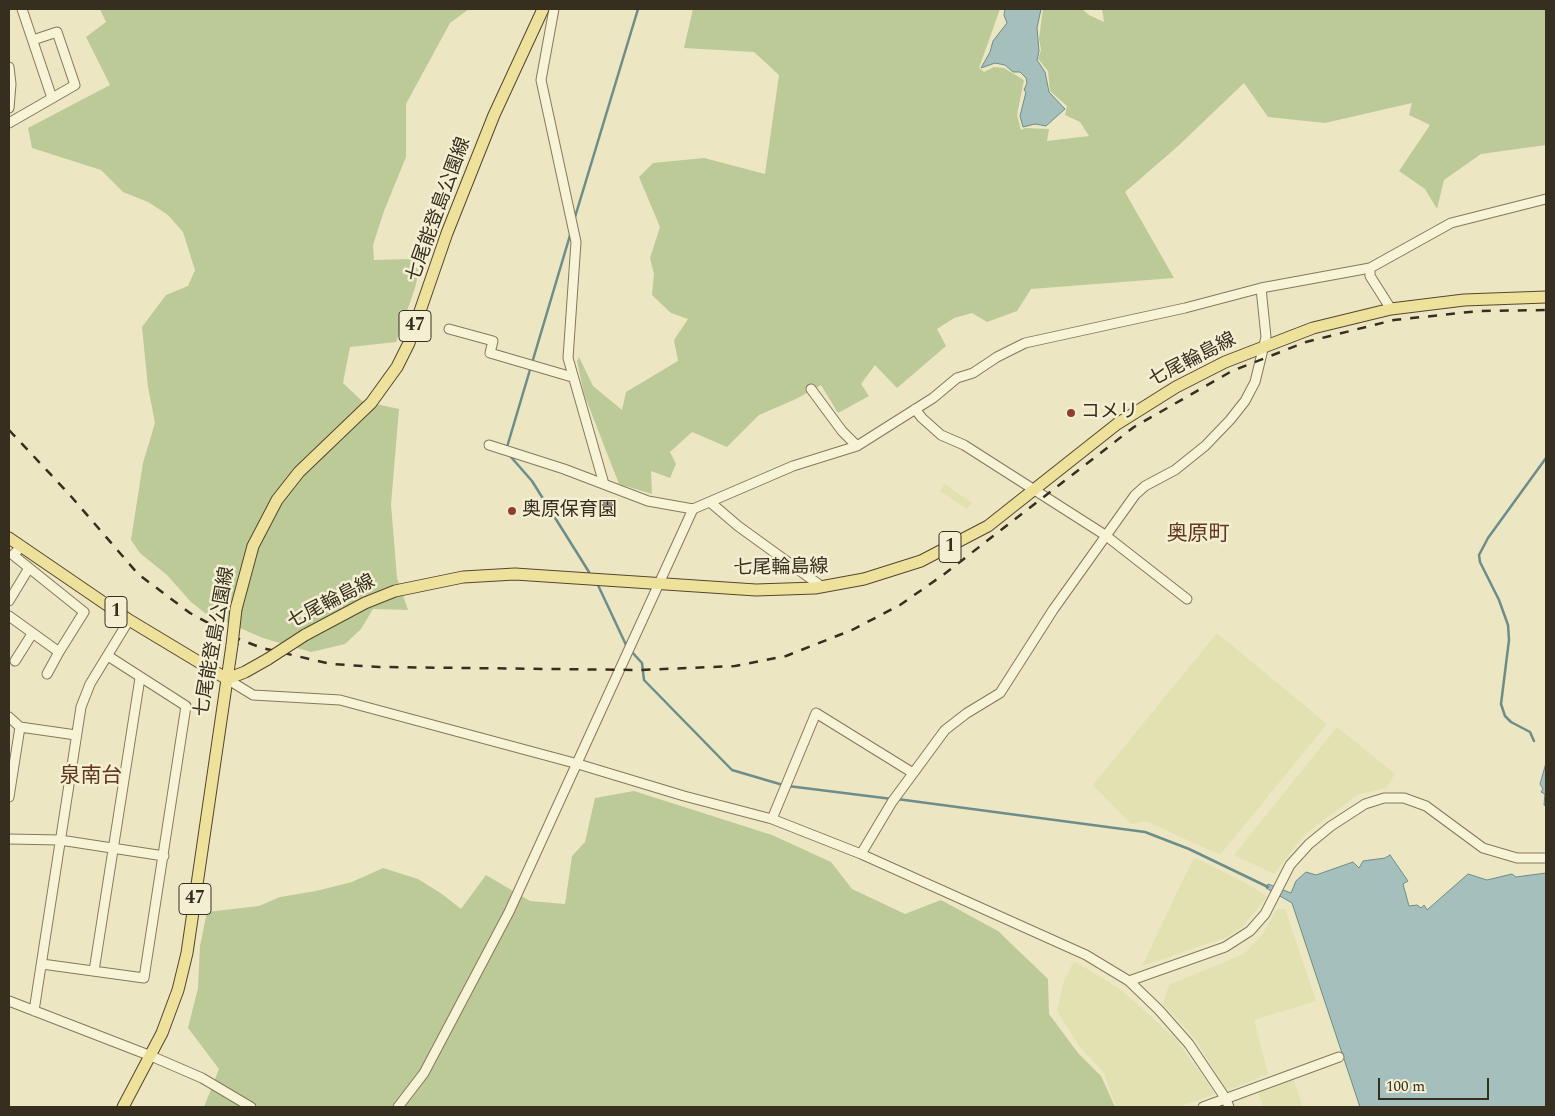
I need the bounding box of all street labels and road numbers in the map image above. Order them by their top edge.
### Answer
street label: 七尾能登島公園線 [403,135,477,285]
road number: 47 [399,310,431,342]
street label: 七尾輪島線 [1146,329,1240,393]
road number: 1 [939,532,961,562]
street label: 七尾輪島線 [733,557,829,581]
street label: 七尾能登島公園線 [192,565,240,719]
street label: 七尾輪島線 [285,571,379,635]
road number: 1 [105,596,127,628]
road number: 47 [179,884,211,914]

